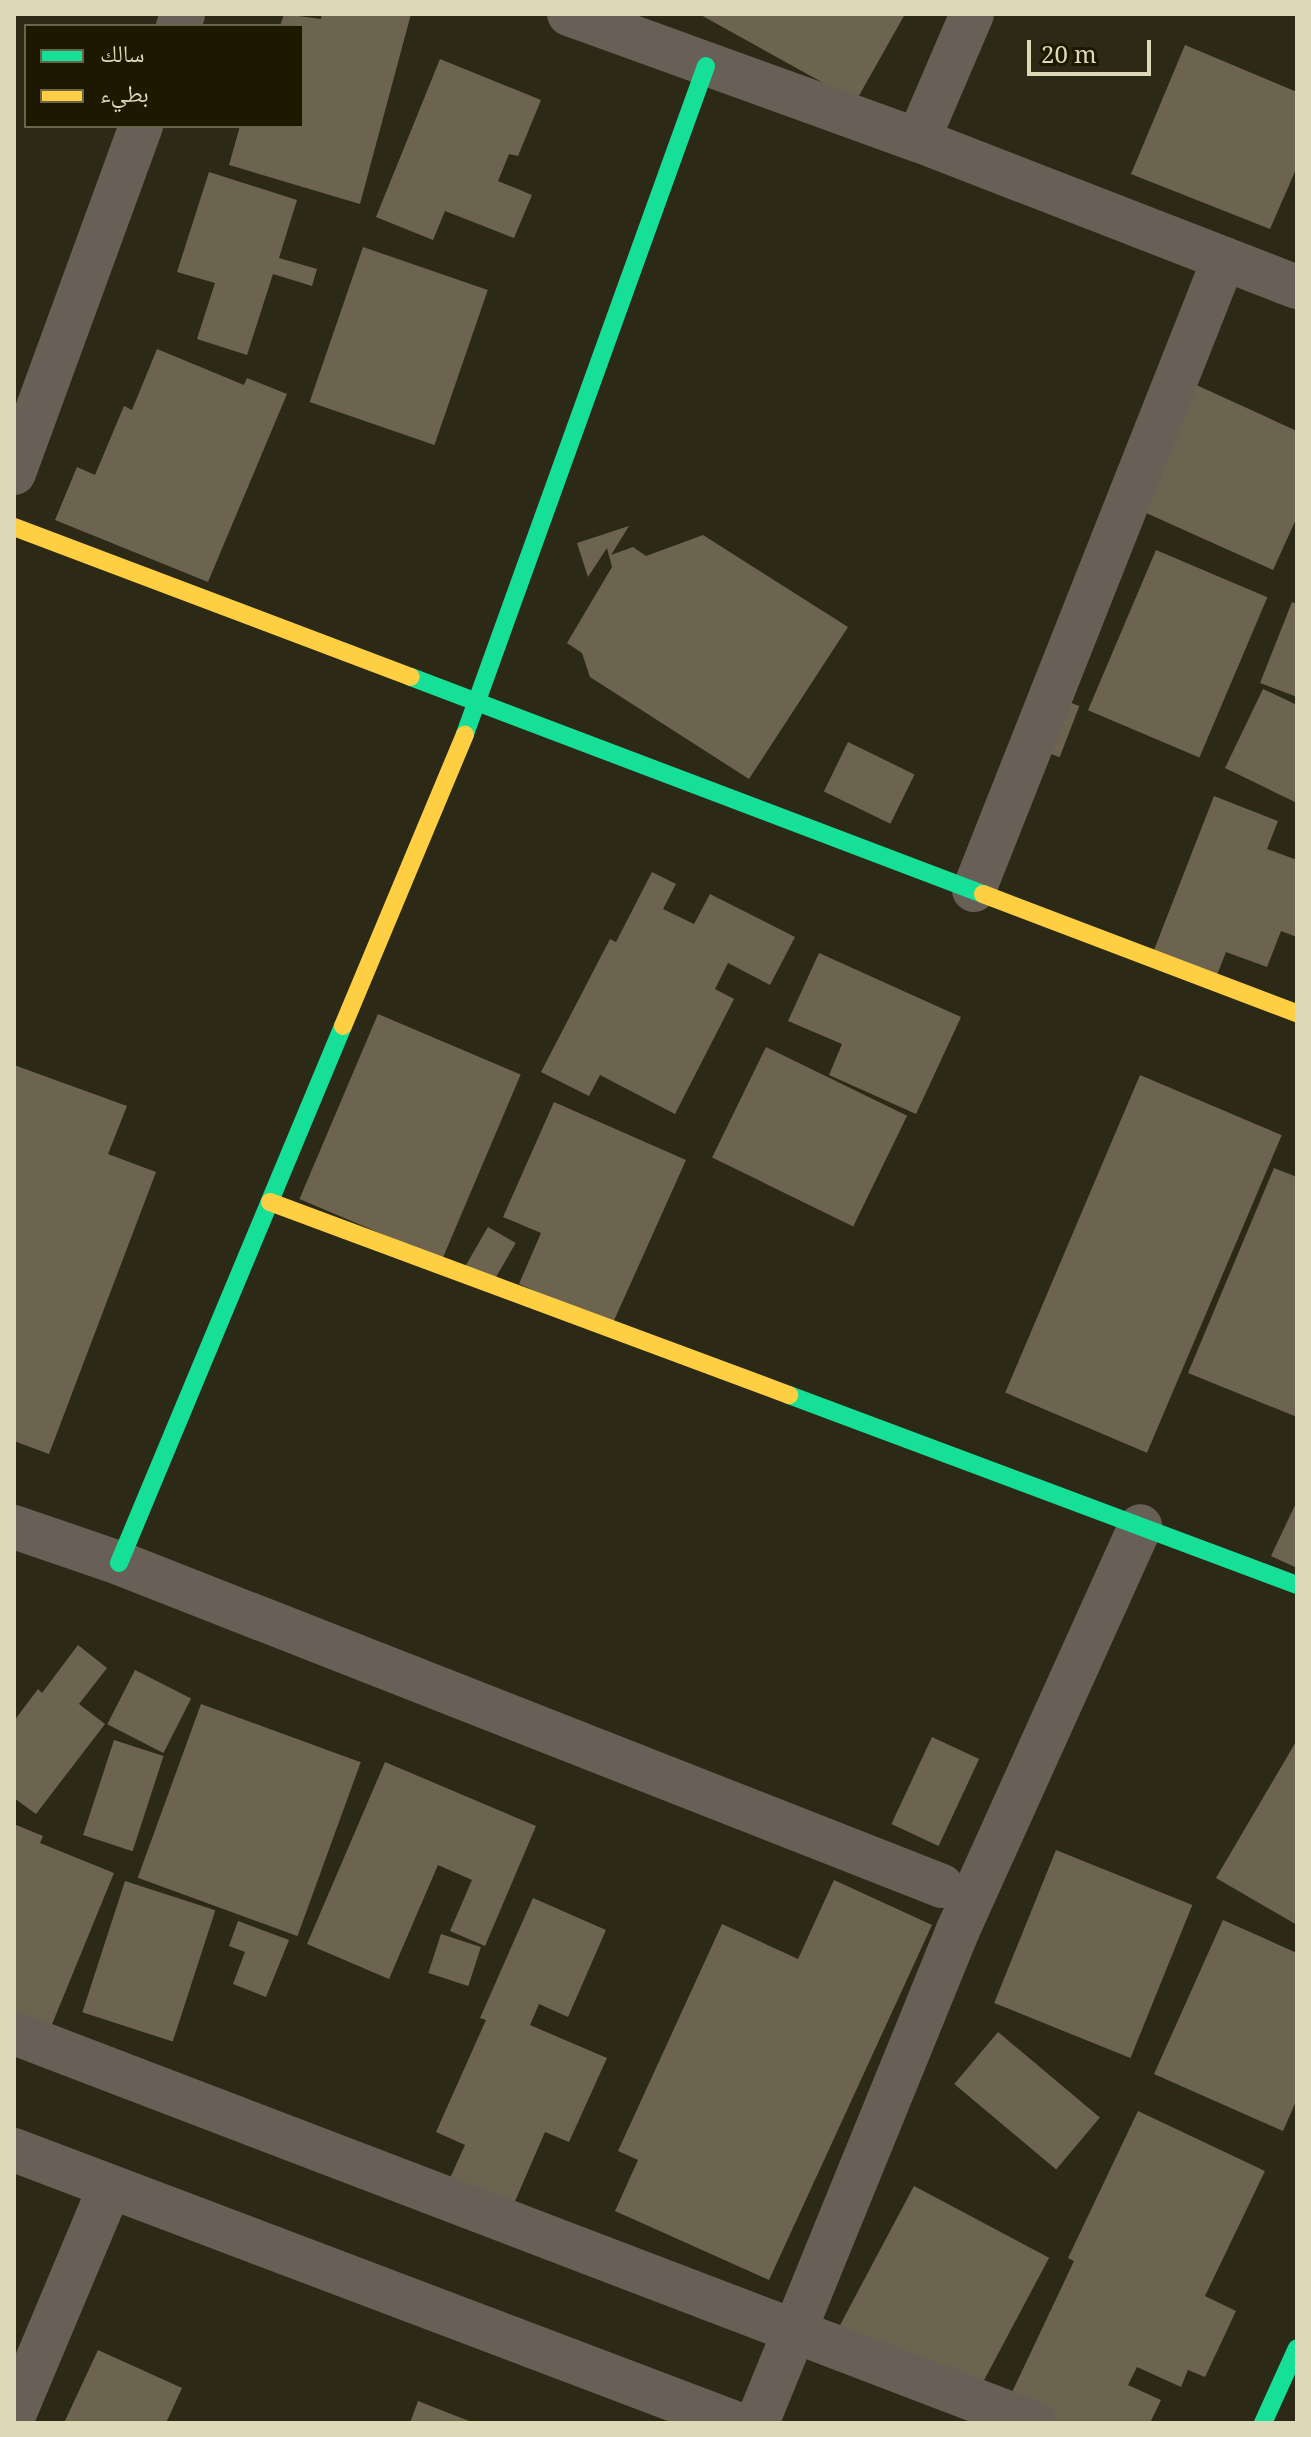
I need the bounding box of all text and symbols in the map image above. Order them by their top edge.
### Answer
legend [24,24,304,128]
scale bar [1031,24,1155,74]
text: سالك [100,36,145,69]
text: 20 m [1041,37,1097,70]
text: بطيء [100,76,149,109]

